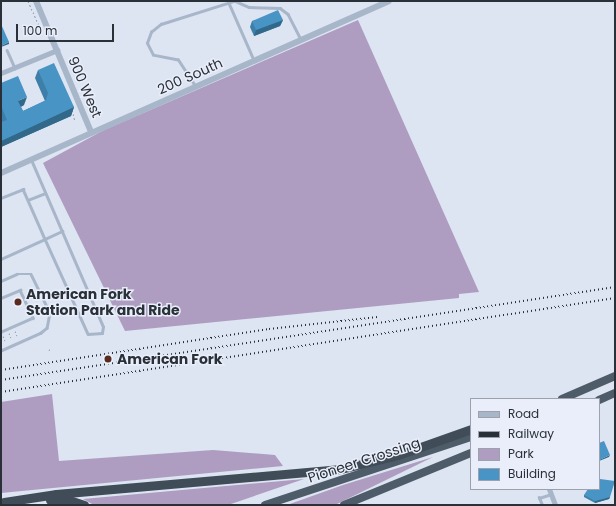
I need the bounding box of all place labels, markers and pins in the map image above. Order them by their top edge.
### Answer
place label: American Fork Station Park and Ride [26,286,180,318]
marker: American Fork Station Park and Ride [13,297,23,307]
place label: American Fork [117,351,222,367]
marker: American Fork [102,353,114,365]

